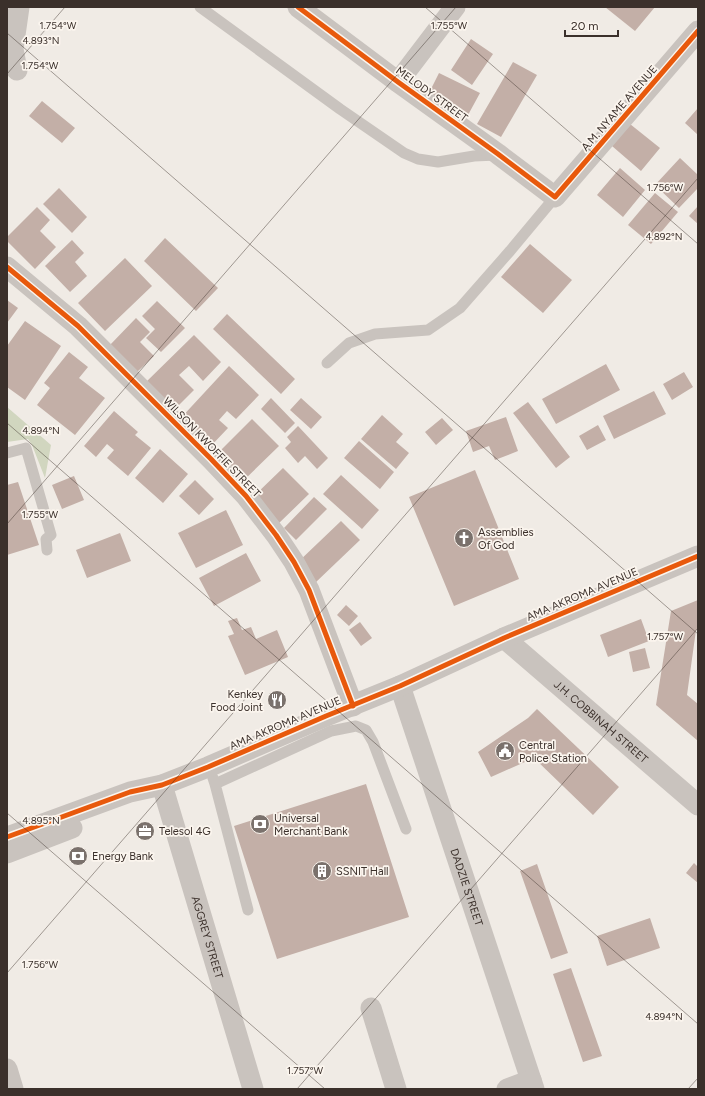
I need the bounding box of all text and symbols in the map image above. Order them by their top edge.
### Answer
scale bar [565,12,618,38]
text: 1.754°W [40,19,77,32]
text: 1.755°W [431,19,468,32]
text: 20 m [571,19,599,33]
text: 4.893°N [23,34,59,47]
text: 1.754°W [22,59,59,72]
street label: A.M. NYAME AVENUE [579,63,660,154]
street label: MELODY STREET [393,64,470,125]
text: 1.756°W [647,181,684,194]
text: 4.892°N [645,230,683,243]
street label: WILSON KWOFFIE STREET [160,394,263,500]
text: 4.894°N [22,424,60,437]
text: 1.755°W [22,508,59,521]
place label: Assemblies Of God [478,526,534,552]
church icon: Assemblies Of God [453,527,475,549]
street label: AMA AKROMA AVENUE [524,565,640,624]
text: 1.757°W [647,630,683,643]
street label: J.H. COBBINAH STREET [551,678,650,766]
place label: Kenkey Food Joint [210,688,263,714]
restaurant icon: Kenkey Food Joint [266,689,288,711]
street label: AMA AKROMA AVENUE [227,694,343,753]
place label: Central Police Station [519,739,587,765]
public building icon: Central Police Station [494,740,516,762]
place label: Universal Merchant Bank [274,812,348,838]
bank icon: Universal Merchant Bank [249,813,271,835]
text: 4.895°N [22,814,60,827]
office icon: Telesol 4G [134,820,156,842]
place label: Telesol 4G [159,825,211,838]
bank icon: Energy Bank [67,845,89,867]
street label: DADZIE STREET [448,847,485,928]
place label: Energy Bank [92,850,154,863]
building icon: SSNIT Hall [311,860,333,882]
place label: SSNIT Hall [336,865,389,878]
street label: AGGREY STREET [189,895,226,980]
text: 1.756°W [22,958,59,971]
text: 4.894°N [645,1010,683,1023]
text: 1.757°W [287,1064,323,1077]

